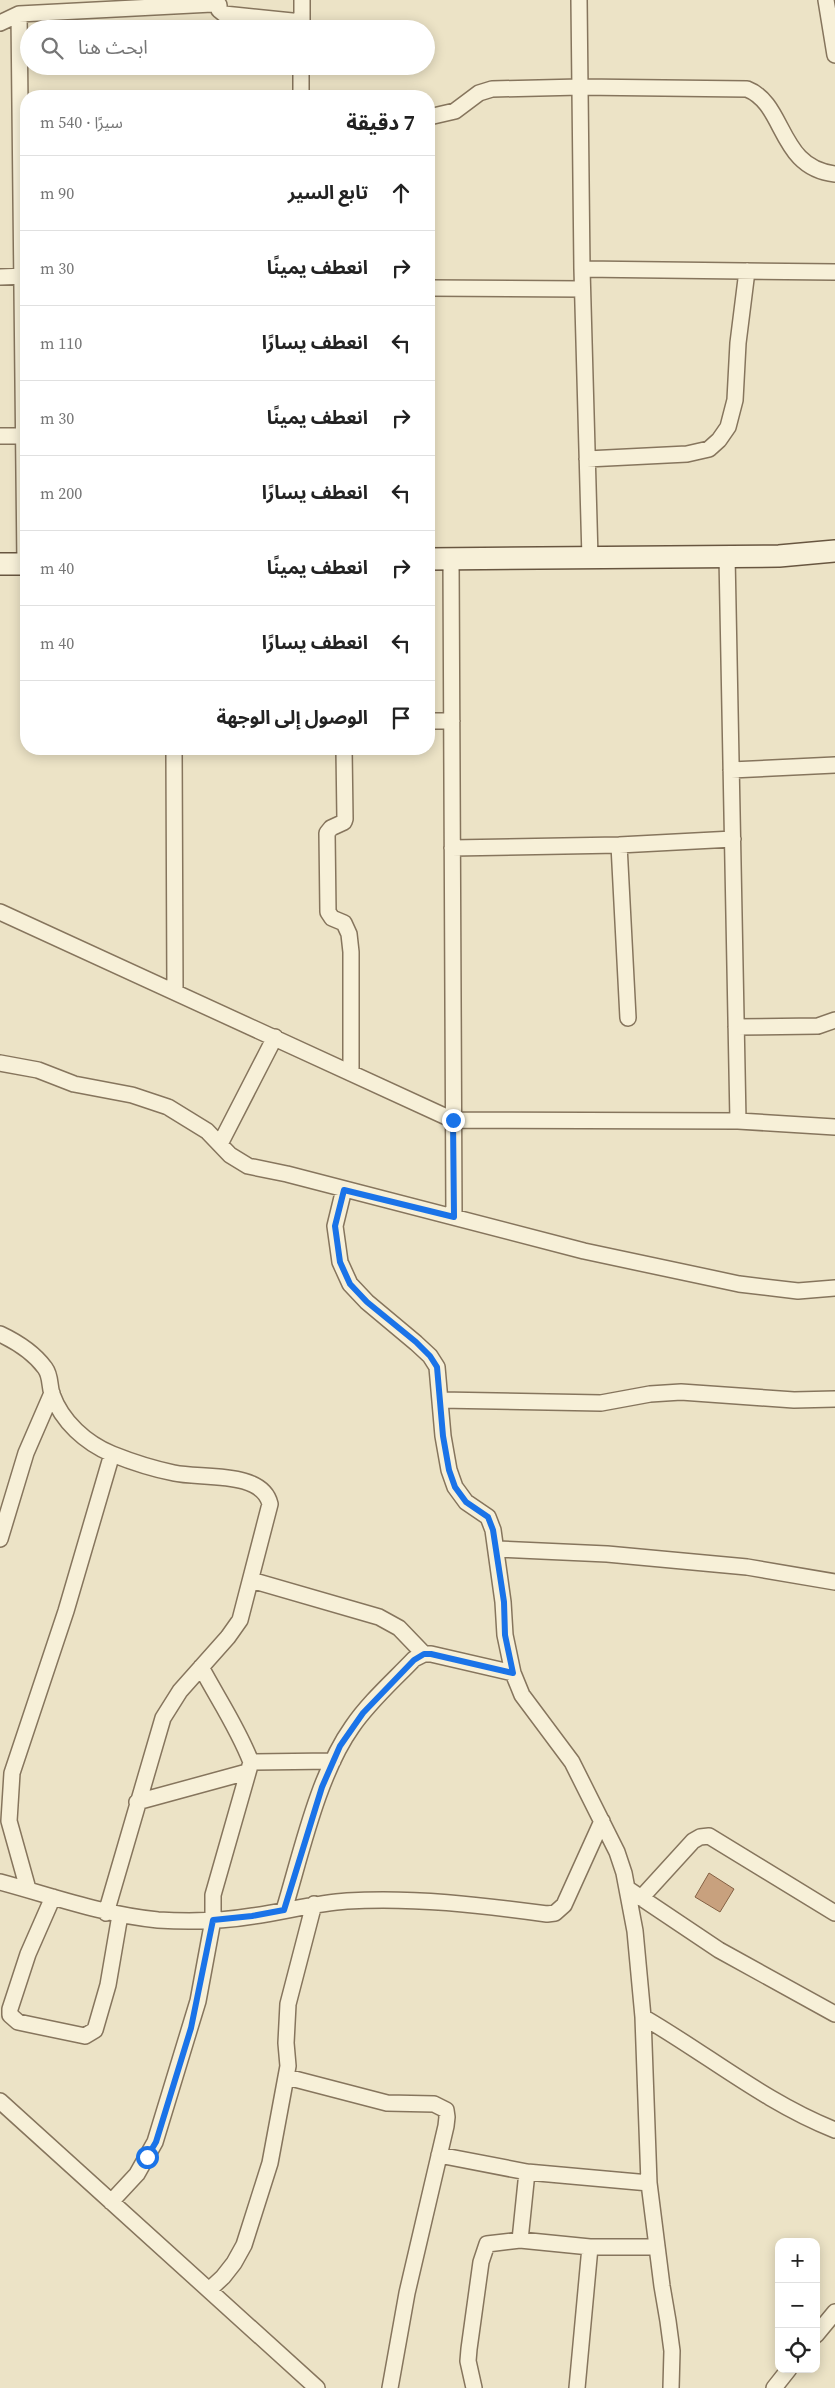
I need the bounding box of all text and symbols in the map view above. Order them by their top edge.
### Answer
search box [20,20,435,75]
icon: search [38,34,66,62]
text: ابحث هنا [78,34,148,60]
text: 7 دقيقة [346,108,415,137]
text: سيرًا · 540 m [40,111,123,133]
text: تابع السير [288,179,368,205]
icon: ahead [387,179,415,207]
text: 90 m [40,182,74,204]
text: انعطف يمينًا [267,254,368,280]
icon: right [387,254,415,282]
text: 30 m [40,257,74,279]
text: انعطف يسارًا [262,329,368,355]
icon: left [387,329,415,357]
text: 110 m [40,332,82,354]
text: انعطف يمينًا [267,404,368,430]
icon: right [387,404,415,432]
text: 30 m [40,407,74,429]
text: انعطف يسارًا [262,479,368,505]
icon: left [387,479,415,507]
text: 200 m [40,482,82,504]
text: انعطف يمينًا [267,554,368,580]
icon: right [387,554,415,582]
text: 40 m [40,557,74,579]
text: انعطف يسارًا [262,629,368,655]
icon: left [387,629,415,657]
text: 40 m [40,632,74,654]
text: الوصول إلى الوجهة [216,704,368,730]
icon: arrive [387,704,415,732]
route end [442,1109,465,1132]
route start [136,2146,159,2169]
map controls [775,2238,820,2373]
button: + [775,2238,820,2283]
button: − [775,2283,820,2328]
button: locate [775,2328,820,2373]

